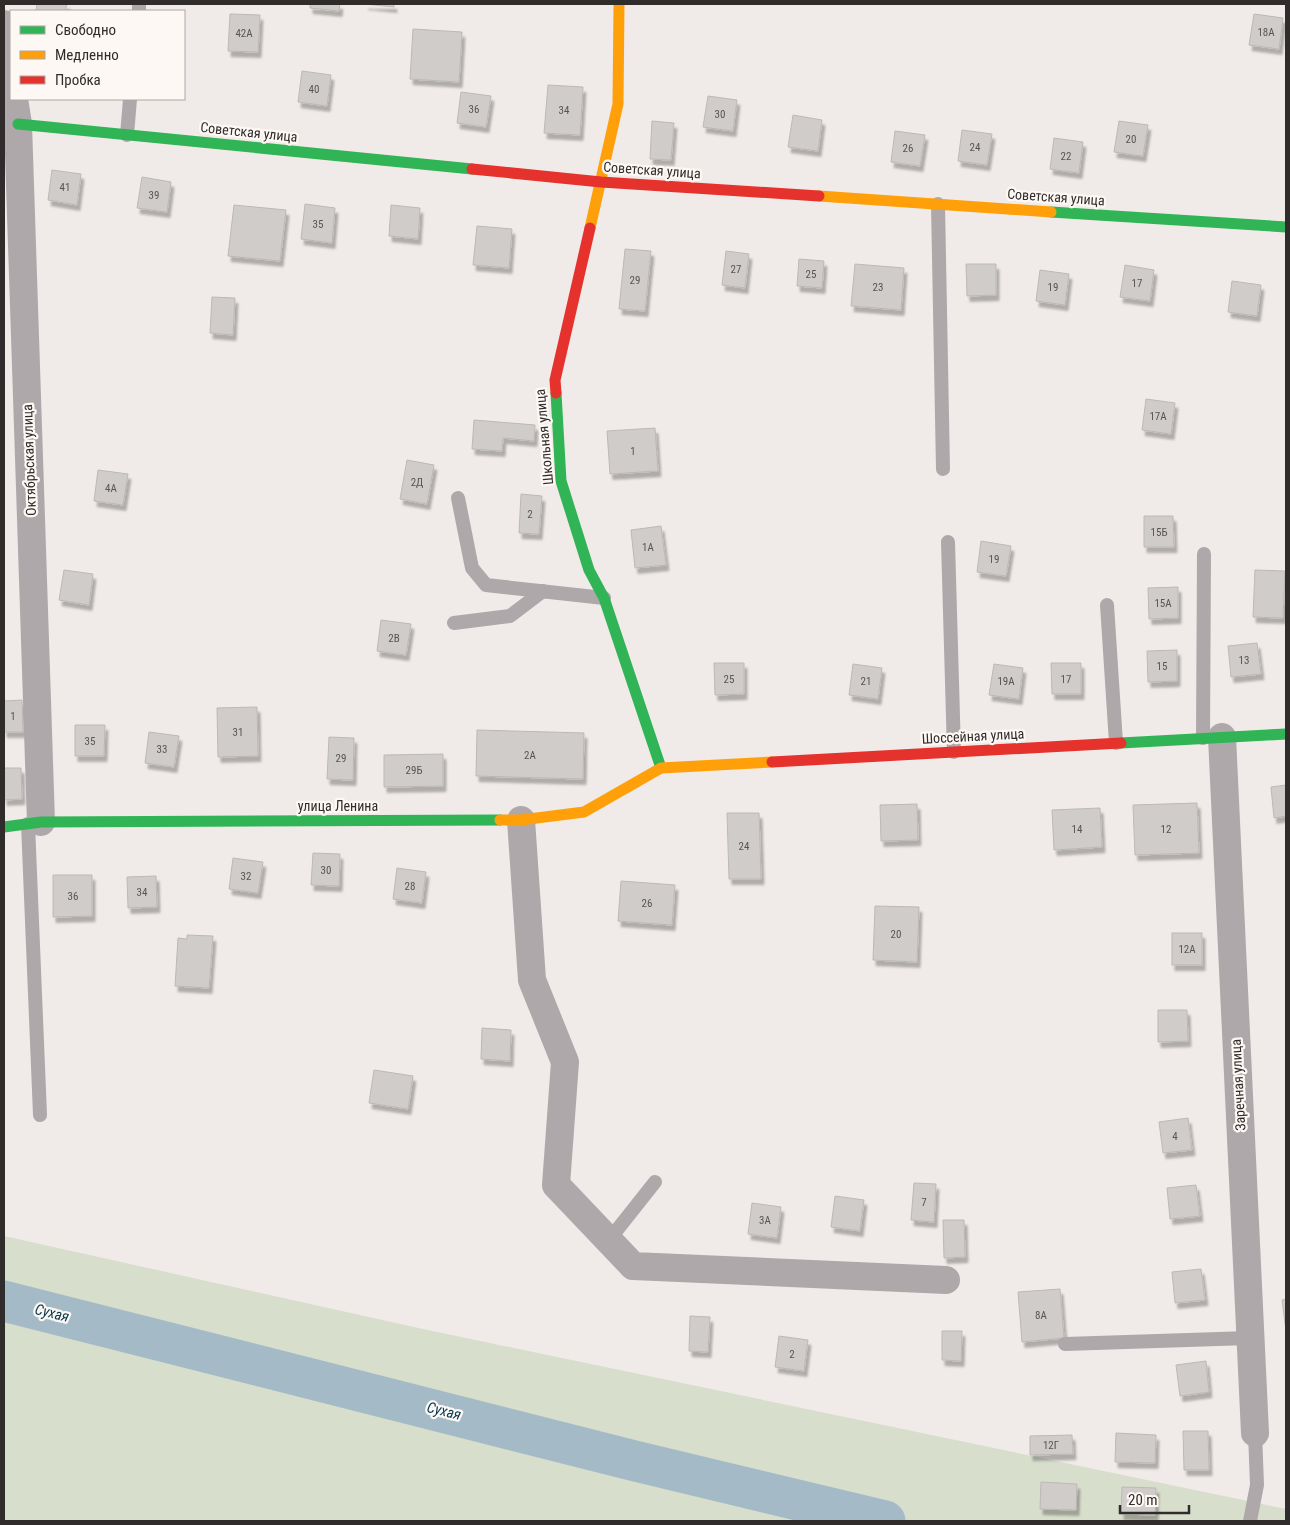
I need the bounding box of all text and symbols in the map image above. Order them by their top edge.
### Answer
legend [10,10,185,100]
text: Свободно [55,21,116,39]
house number: 18А [1257,26,1275,39]
house number: 42А [235,27,253,40]
text: Медленно [55,46,119,64]
text: Пробка [55,71,101,89]
house number: 40 [309,83,319,96]
house number: 36 [469,103,479,116]
house number: 34 [559,104,570,117]
house number: 30 [715,108,725,121]
street label: Советская улица [200,119,298,145]
house number: 20 [1126,133,1136,146]
house number: 24 [970,141,981,154]
house number: 26 [903,142,913,155]
house number: 22 [1061,150,1071,163]
street label: Советская улица [603,159,701,181]
house number: 41 [60,181,70,194]
street label: Советская улица [1007,186,1105,208]
house number: 39 [149,189,159,202]
house number: 35 [313,218,323,231]
house number: 27 [731,263,741,276]
house number: 25 [806,268,816,281]
house number: 29 [630,274,640,287]
house number: 17 [1132,277,1142,290]
house number: 23 [873,281,883,294]
house number: 19 [1048,281,1058,294]
street label: Школьная улица [532,388,556,486]
street label: Октябрьская улица [19,404,39,516]
house number: 17А [1149,410,1167,423]
house number: 1 [630,445,636,458]
house number: 2Д [411,476,423,489]
house number: 4А [105,482,118,495]
house number: 2 [527,508,533,521]
house number: 15Б [1151,526,1167,539]
house number: 1А [642,541,655,554]
house number: 19 [989,553,999,566]
house number: 15А [1154,597,1172,610]
house number: 2В [388,632,400,645]
house number: 13 [1239,654,1249,667]
house number: 15 [1157,660,1167,673]
house number: 25 [724,673,734,686]
house number: 17 [1061,673,1071,686]
house number: 21 [861,675,871,688]
house number: 19А [997,675,1015,688]
house number: 1 [10,710,16,723]
street label: Шоссейная улица [921,725,1025,747]
house number: 31 [233,726,243,739]
house number: 35 [85,735,95,748]
house number: 33 [157,743,167,756]
house number: 2А [524,749,537,762]
house number: 29 [336,752,346,765]
house number: 29Б [406,764,422,777]
street label: улица Ленина [298,798,378,814]
house number: 14 [1072,823,1083,836]
house number: 12 [1161,823,1171,836]
house number: 24 [739,840,750,853]
house number: 30 [321,864,331,877]
house number: 32 [241,870,251,883]
house number: 28 [405,880,415,893]
house number: 34 [137,886,148,899]
house number: 36 [68,890,78,903]
house number: 26 [642,897,652,910]
house number: 20 [891,928,901,941]
house number: 12А [1178,943,1196,956]
street label: Заречная улица [1228,1039,1248,1131]
house number: 4 [1172,1130,1178,1143]
house number: 7 [921,1196,927,1209]
house number: 3А [759,1214,772,1227]
water label: Сухая [33,1300,71,1326]
house number: 8А [1035,1309,1048,1322]
house number: 2 [789,1348,795,1361]
water label: Сухая [425,1398,463,1424]
house number: 12Г [1043,1439,1059,1452]
scale bar [1120,1482,1189,1514]
text: 20 m [1128,1491,1158,1509]

